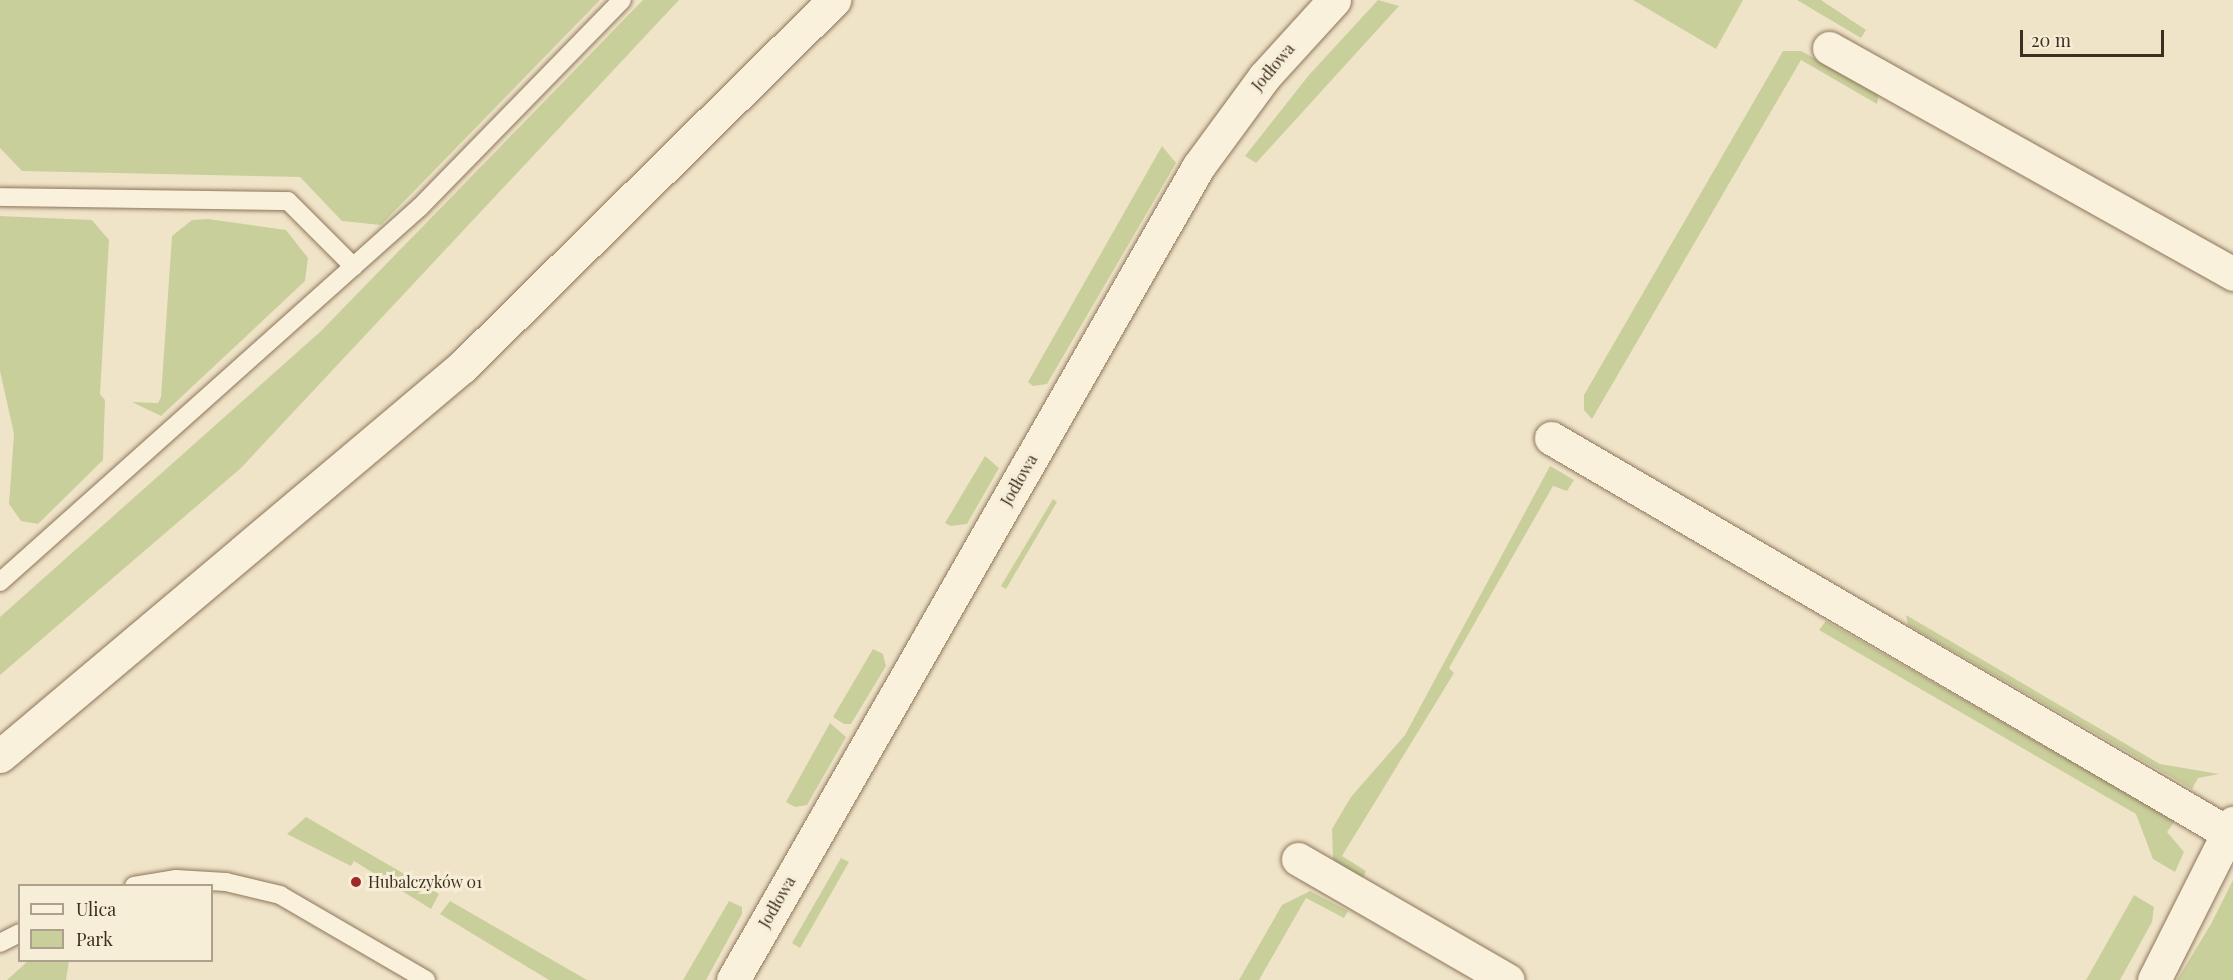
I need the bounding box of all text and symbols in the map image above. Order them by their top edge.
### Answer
scale bar [2023,18,2167,56]
text: 20 m [2031,28,2071,52]
street label: Jodłowa [1248,39,1298,95]
street label: Jodłowa [997,451,1041,509]
place label: Hubalczyków 01 [368,872,483,892]
street label: Jodłowa [755,873,799,931]
marker: Hubalczyków 01 [349,875,363,889]
legend [18,884,213,962]
text: Ulica [76,897,116,921]
text: Park [76,927,113,951]

